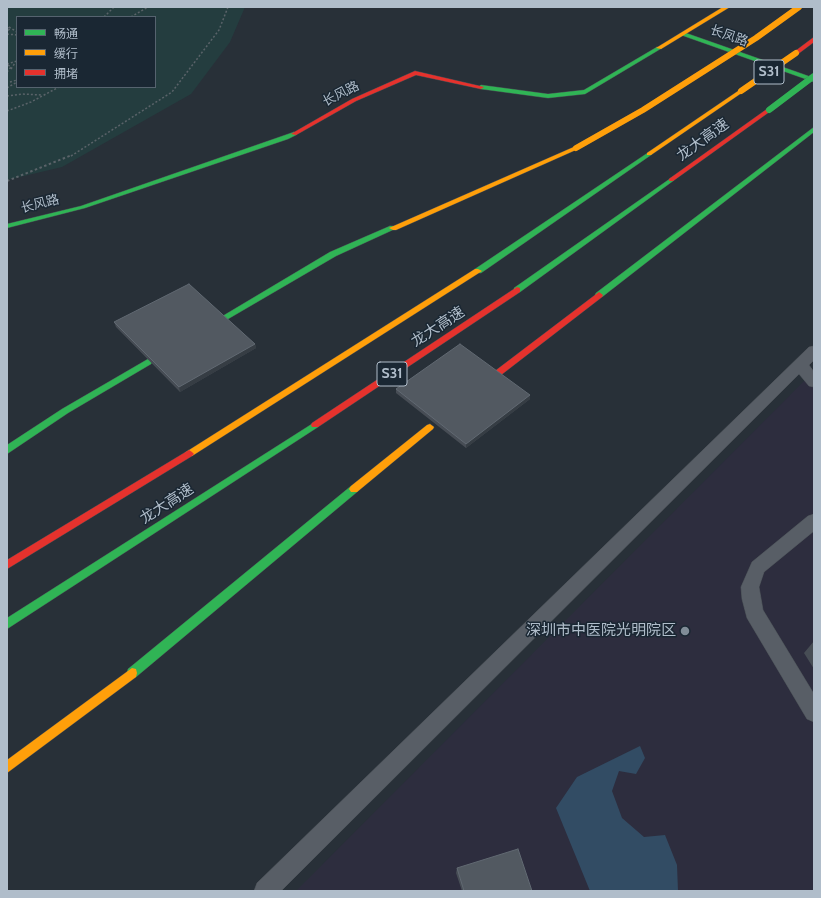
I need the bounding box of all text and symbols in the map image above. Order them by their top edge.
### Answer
legend [16,16,156,88]
street label: 长凤路 [708,22,750,50]
text: 畅通 [54,26,78,41]
text: 缓行 [54,46,78,61]
road number: S31 [754,60,784,84]
text: 拥堵 [54,66,78,81]
street label: 长风路 [320,78,362,110]
street label: 龙大高速 [673,115,733,165]
street label: 长风路 [19,192,61,216]
street label: 龙大高速 [408,303,468,351]
road number: S31 [377,362,407,386]
street label: 龙大高速 [137,480,197,528]
place label: 深圳市中医院光明院区 [526,622,676,640]
marker: 深圳市中医院光明院区 [679,625,691,637]

